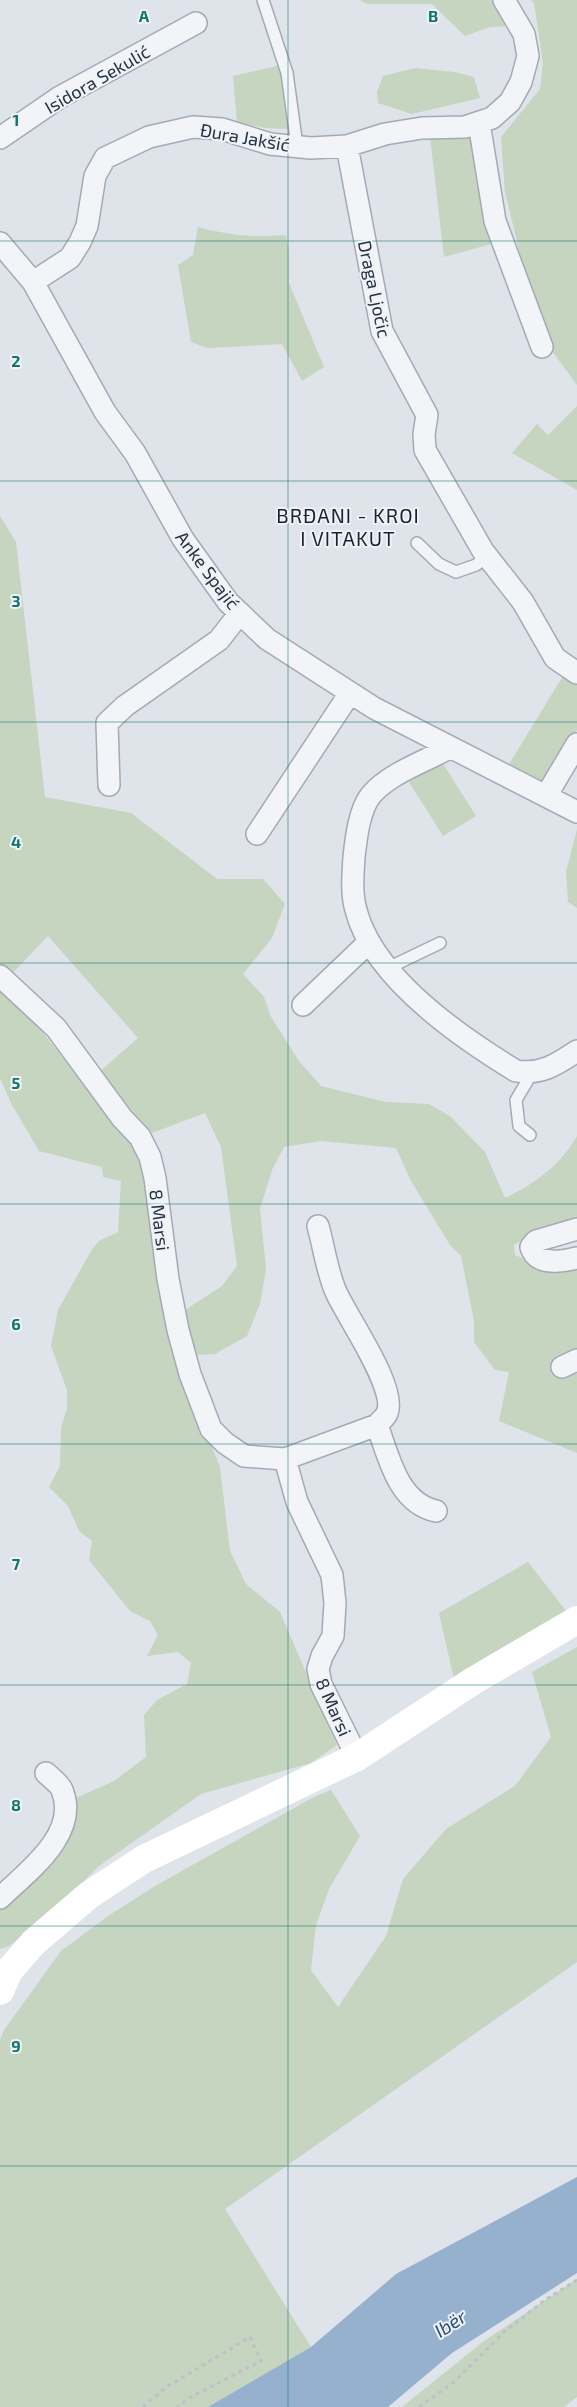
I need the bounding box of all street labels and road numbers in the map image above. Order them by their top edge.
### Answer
street label: Isidora Sekulić [40,40,154,118]
street label: Ðura Jakšić [198,118,292,156]
street label: Draga Ljočic [354,238,396,340]
street label: Anke Spajić [171,526,245,614]
street label: 8 Marsi [145,1188,175,1252]
street label: 8 Marsi [311,1674,357,1740]

